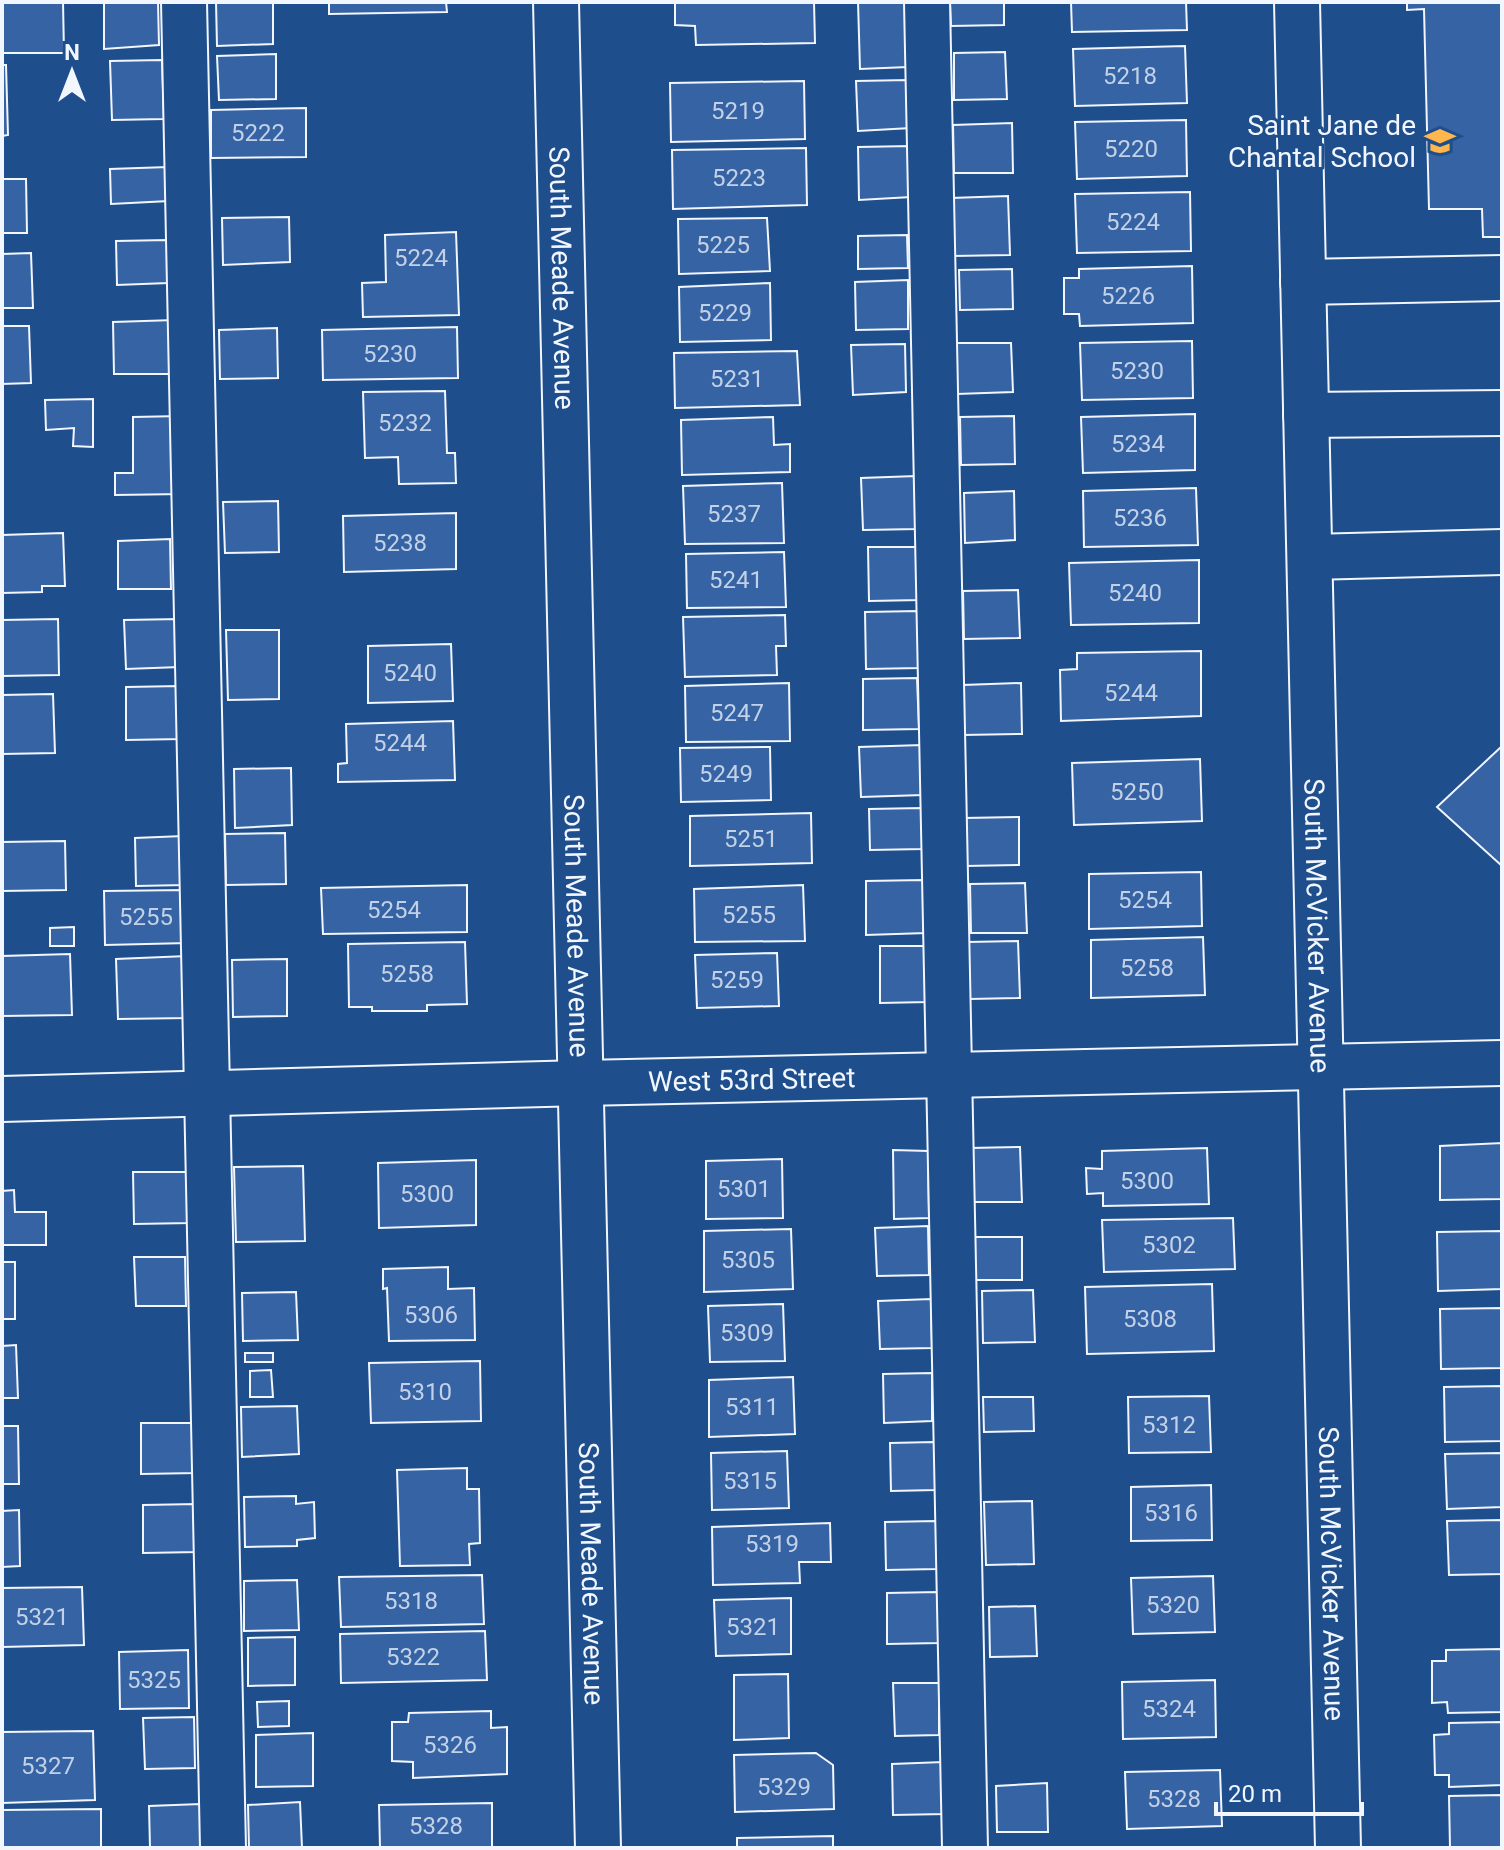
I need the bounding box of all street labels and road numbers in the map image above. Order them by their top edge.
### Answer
street label: South Meade Avenue [543,146,582,410]
street label: South McVicker Avenue [1298,778,1337,1074]
street label: South Meade Avenue [558,794,597,1058]
street label: West 53rd Street [648,1061,856,1098]
street label: South McVicker Avenue [1312,1426,1352,1721]
street label: South Meade Avenue [572,1442,611,1706]

